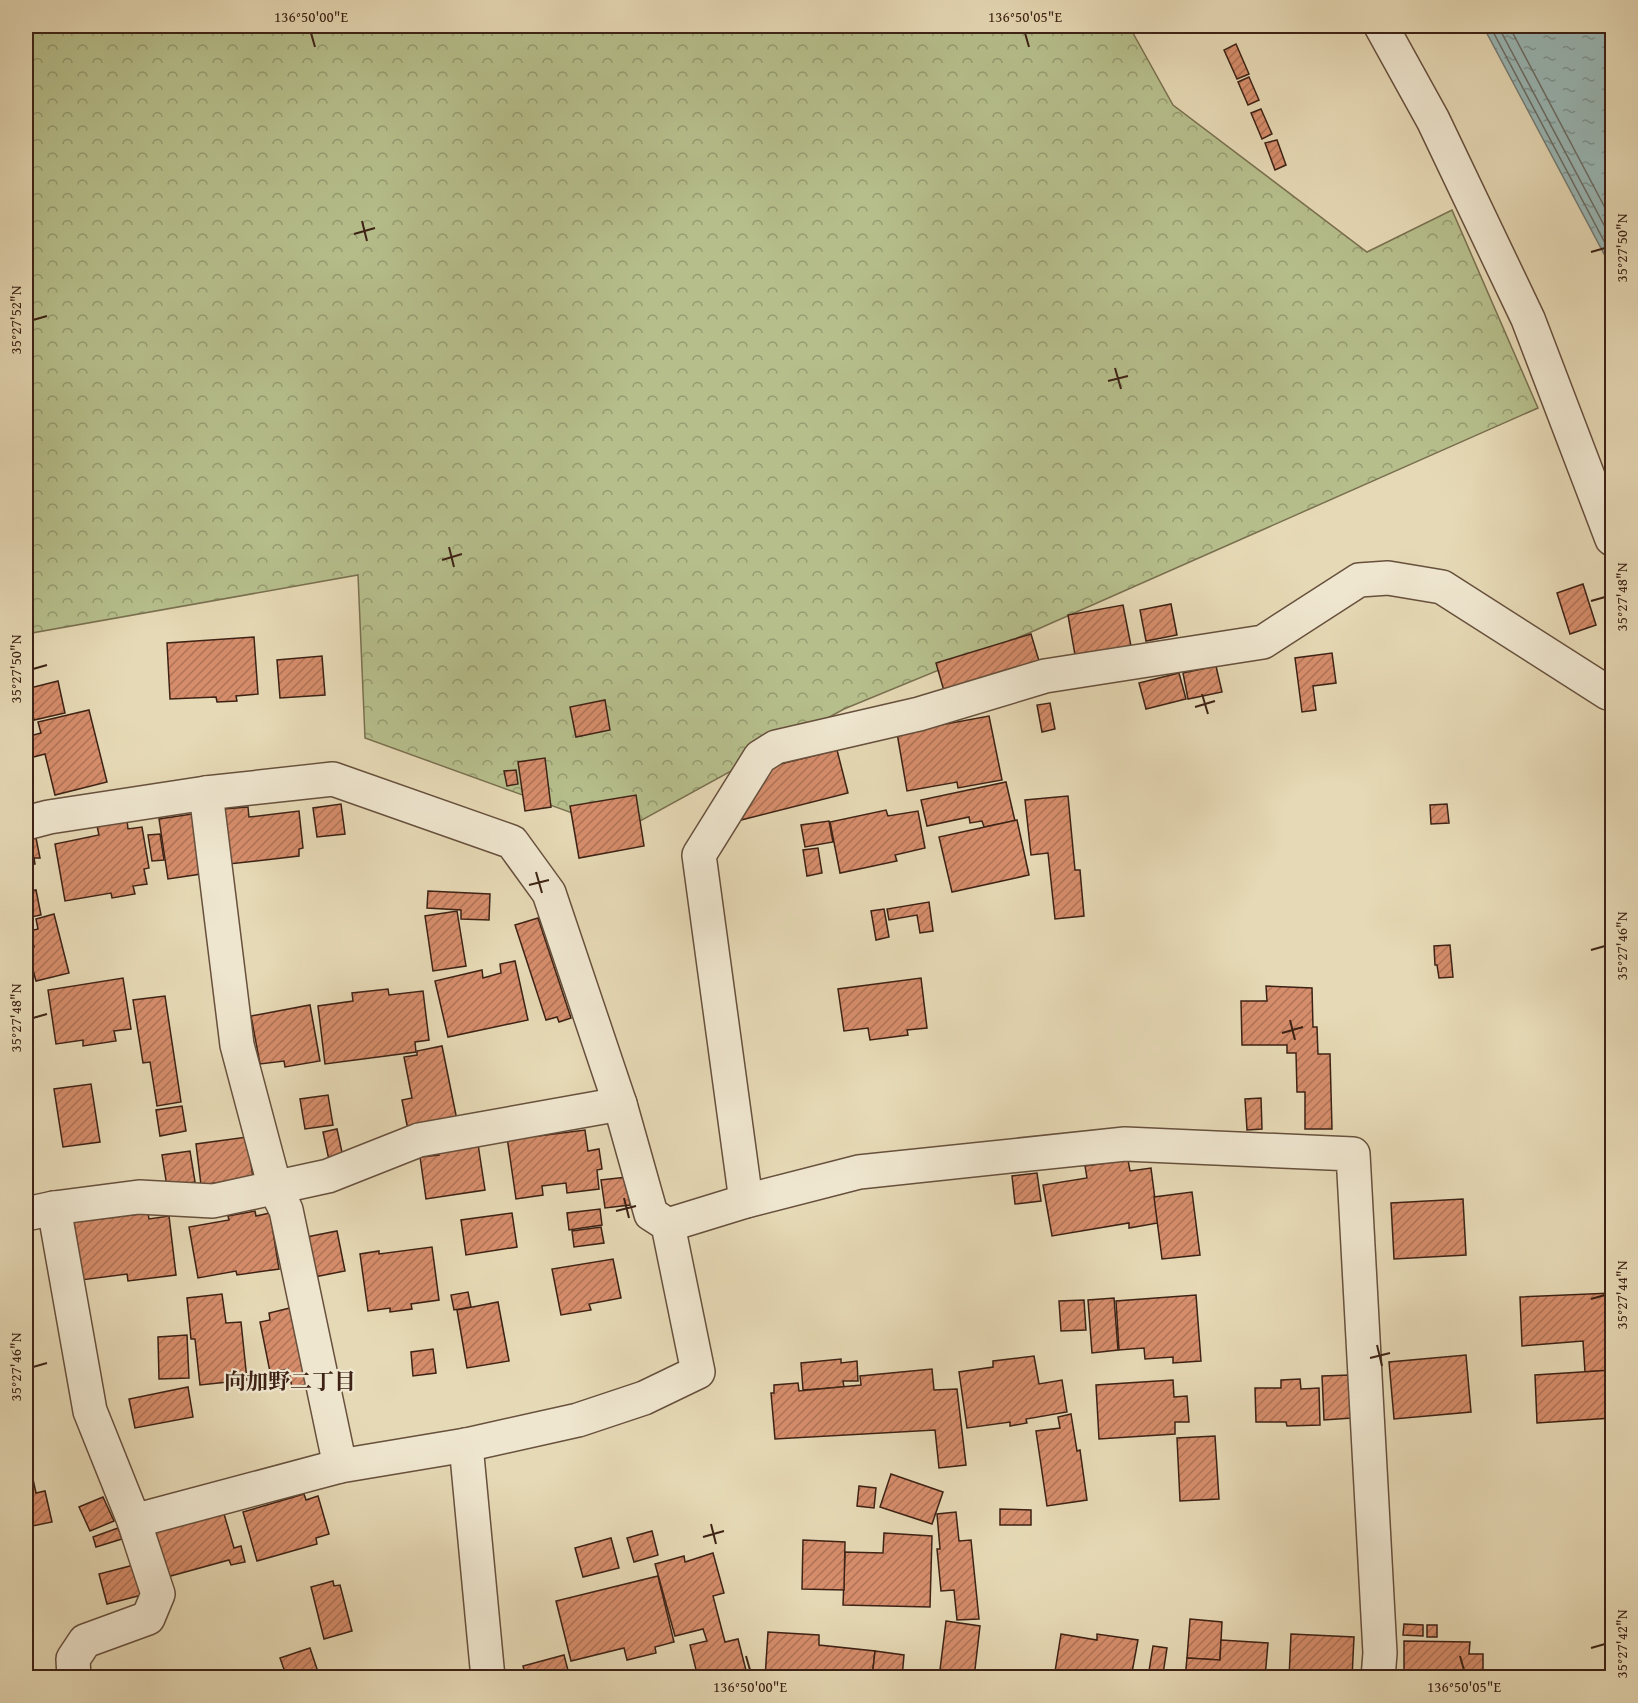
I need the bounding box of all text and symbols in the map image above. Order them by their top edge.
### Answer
text: 136°50'00"E [274,6,348,27]
text: 136°50'05"E [988,6,1062,27]
text: 35°27'50"N [1611,213,1632,282]
text: 35°27'52"N [5,285,26,354]
text: 35°27'48"N [1611,562,1632,631]
text: 35°27'50"N [5,634,26,703]
text: 35°27'46"N [1611,911,1632,980]
text: 35°27'48"N [5,983,26,1052]
text: 35°27'44"N [1611,1260,1632,1329]
text: 35°27'46"N [5,1332,26,1401]
district label: 向加野二丁目 [224,1365,356,1397]
text: 35°27'42"N [1611,1609,1632,1678]
text: 136°50'00"E [713,1676,787,1697]
text: 136°50'05"E [1427,1676,1501,1697]

